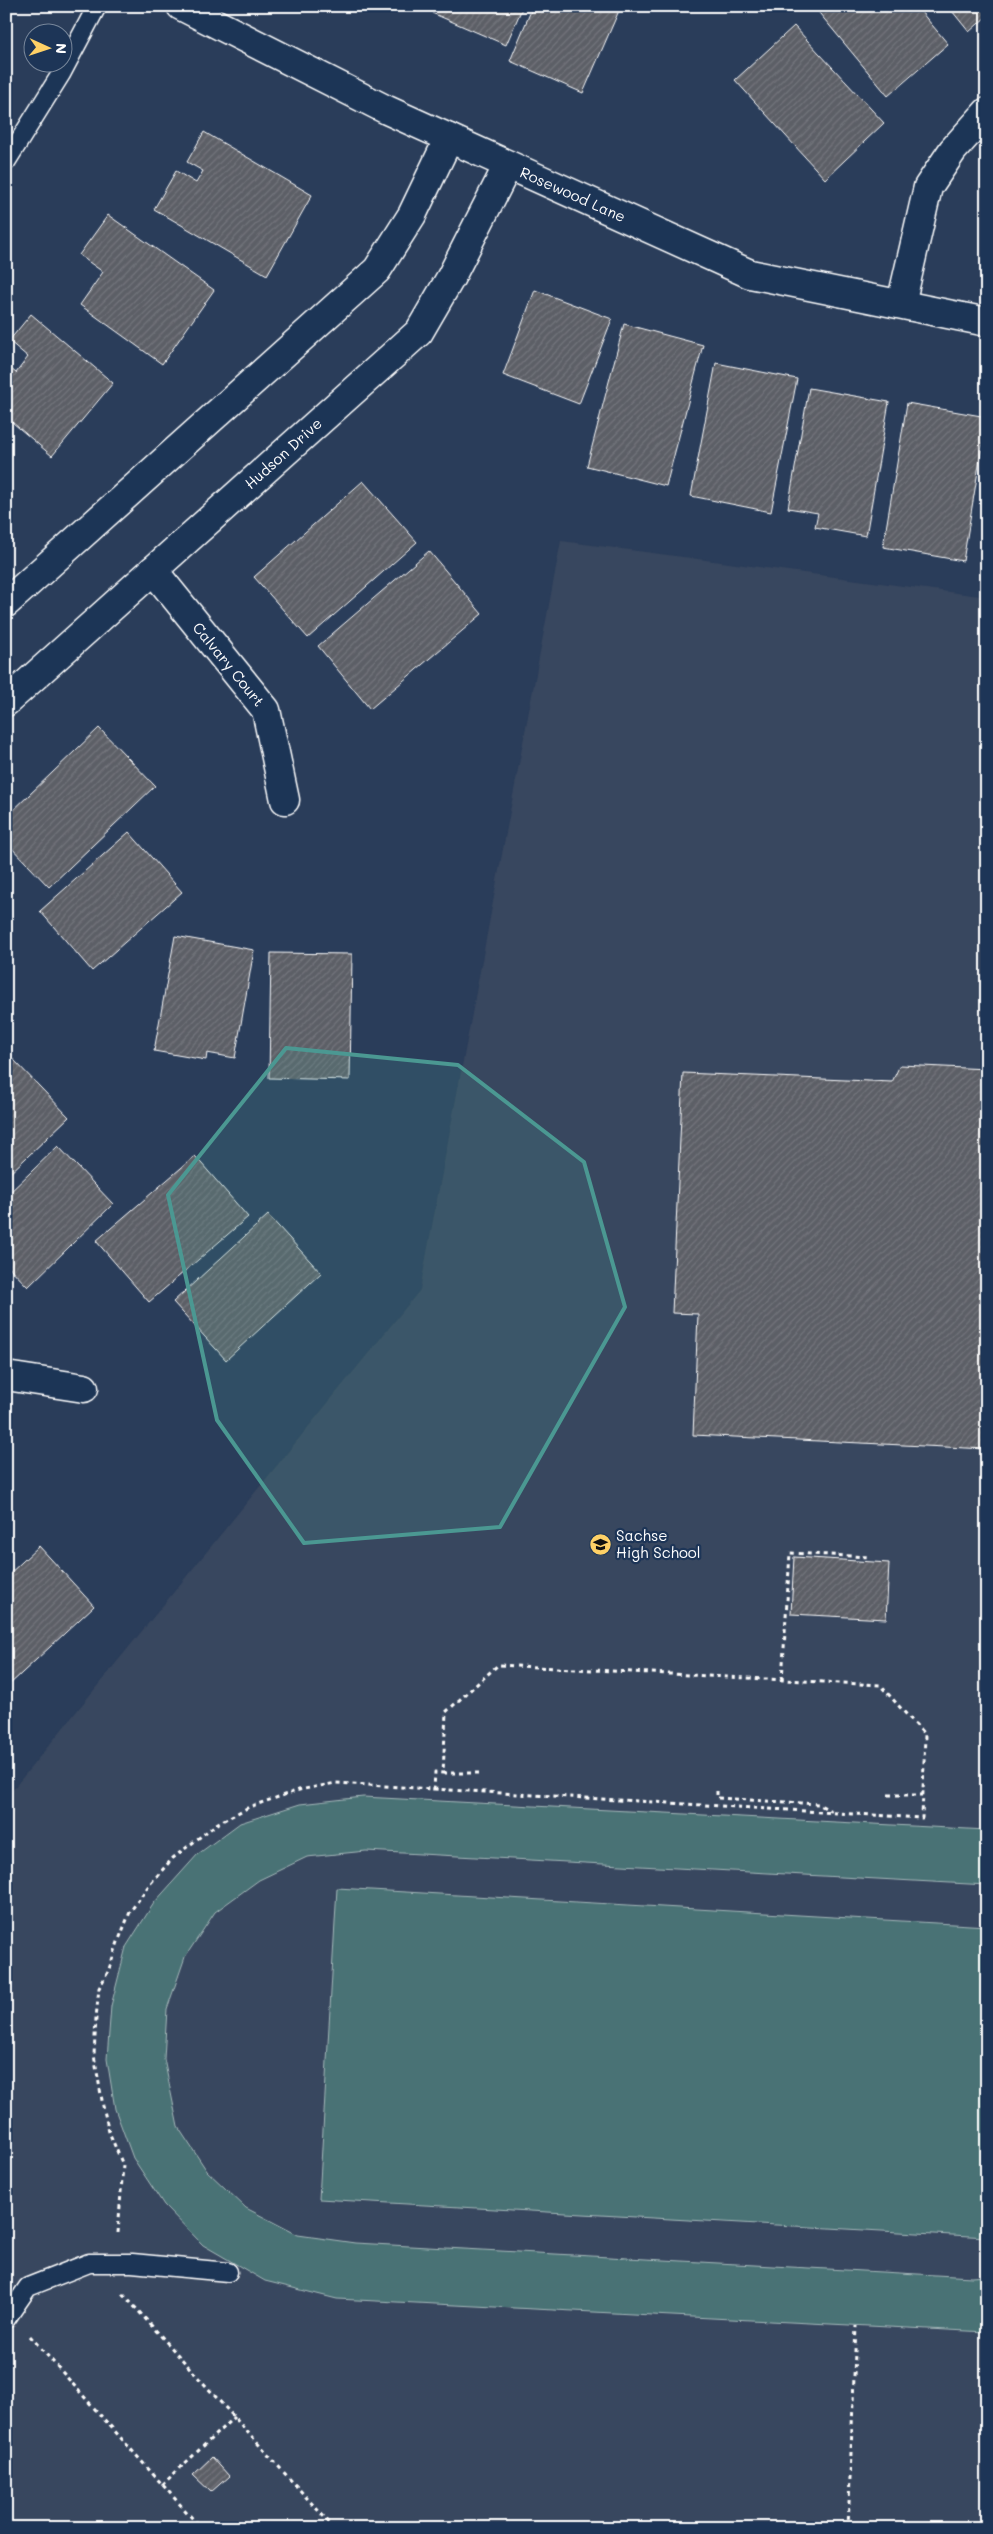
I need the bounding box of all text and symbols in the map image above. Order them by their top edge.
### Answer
north arrow [22,22,72,72]
text: N [52,43,71,55]
street label: Rosewood Lane [517,162,629,226]
street label: Hudson Drive [240,413,326,493]
street label: Calvary Court [189,618,269,710]
place label: Sachse High School [616,1525,701,1562]
school or university icon: Sachse High School [588,1532,612,1556]

